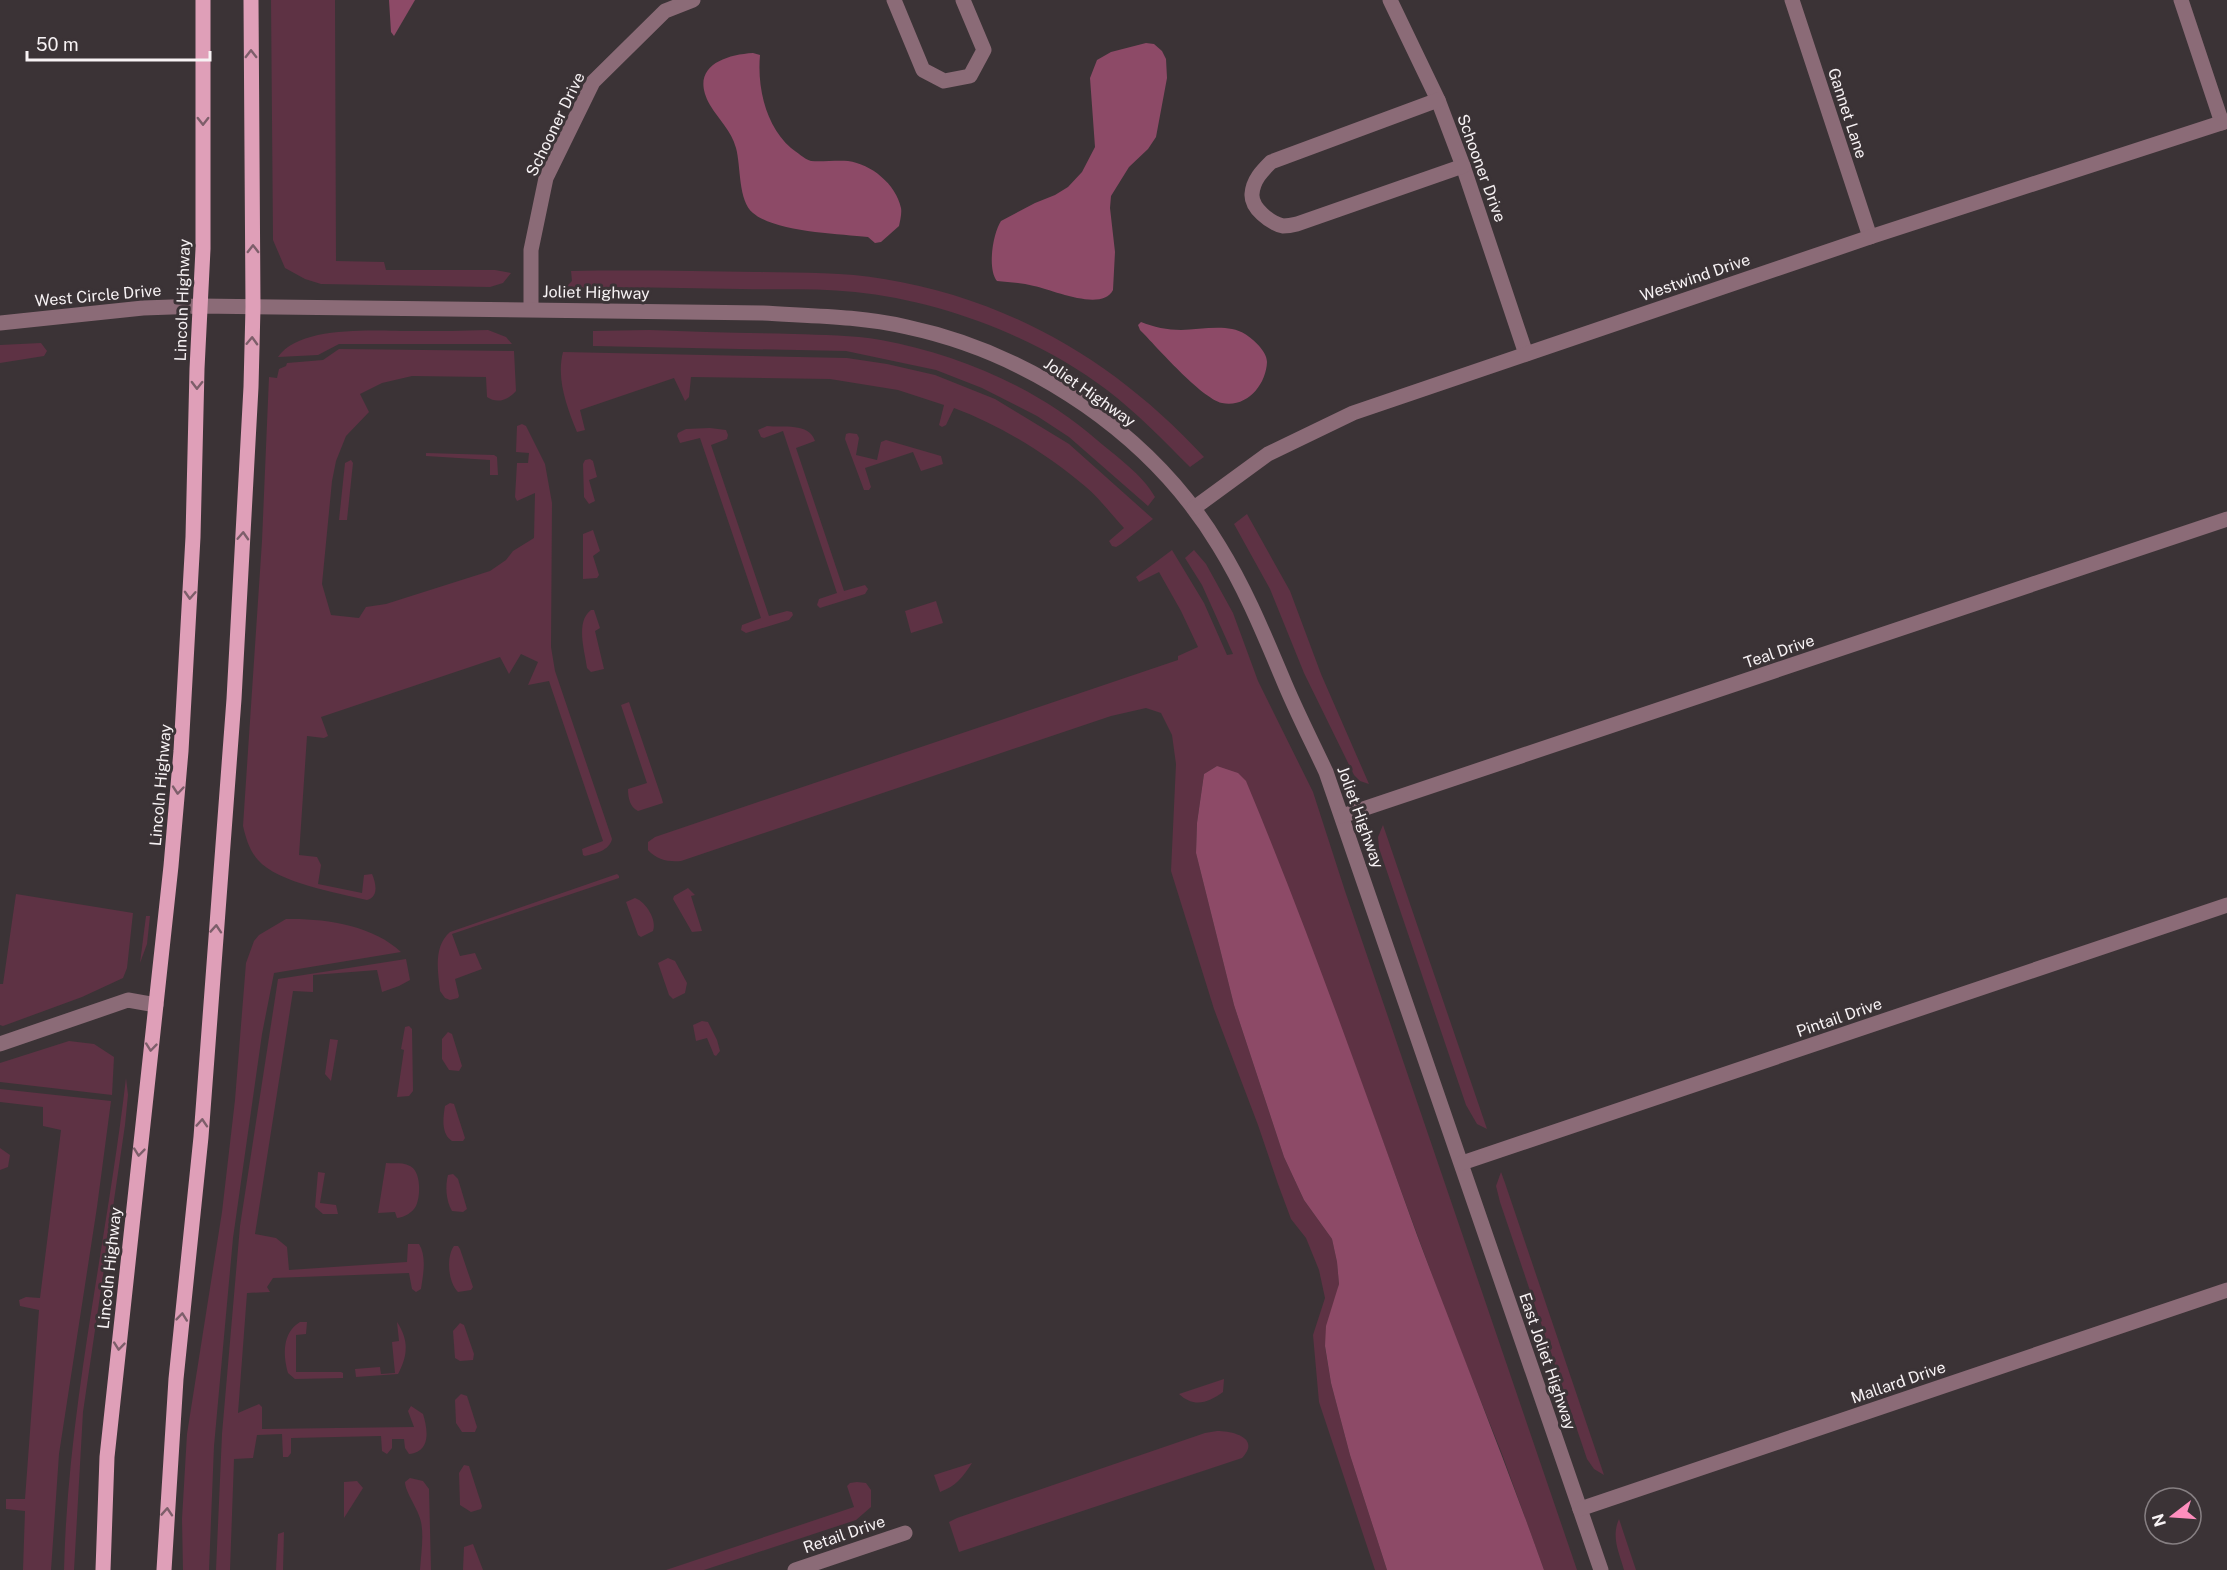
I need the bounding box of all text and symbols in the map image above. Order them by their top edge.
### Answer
scale bar [27,24,210,62]
text: 50 m [36,34,79,55]
one-way arrow [245,49,257,58]
street label: Gannet Lane [1824,66,1871,161]
street label: Schooner Drive [522,69,589,179]
street label: Schooner Drive [1453,112,1510,225]
one-way arrow [197,117,209,126]
street label: Lincoln Highway [171,238,194,362]
one-way arrow [247,244,259,253]
street label: Westwind Drive [1638,250,1753,305]
street label: West Circle Drive [34,281,162,310]
street label: Joliet Highway [542,282,650,303]
one-way arrow [246,337,259,346]
street label: Joliet Highway [1040,354,1139,431]
one-way arrow [190,381,203,390]
one-way arrow [237,532,250,541]
one-way arrow [183,591,196,600]
street label: Teal Drive [1741,631,1817,672]
street label: Lincoln Highway [146,723,175,847]
street label: Joliet Highway [1333,763,1388,871]
one-way arrow [171,785,184,794]
one-way arrow [210,924,223,933]
street label: Pintail Drive [1794,994,1884,1041]
one-way arrow [145,1042,158,1051]
one-way arrow [196,1119,209,1128]
one-way arrow [133,1147,146,1156]
street label: Lincoln Highway [94,1206,125,1330]
street label: East Joliet Highway [1515,1290,1580,1433]
one-way arrow [175,1313,188,1322]
one-way arrow [113,1341,125,1350]
street label: Mallard Drive [1848,1357,1948,1408]
north arrow [2143,1486,2203,1546]
one-way arrow [161,1507,174,1516]
text: N [2148,1511,2170,1529]
street label: Retail Drive [801,1512,888,1557]

